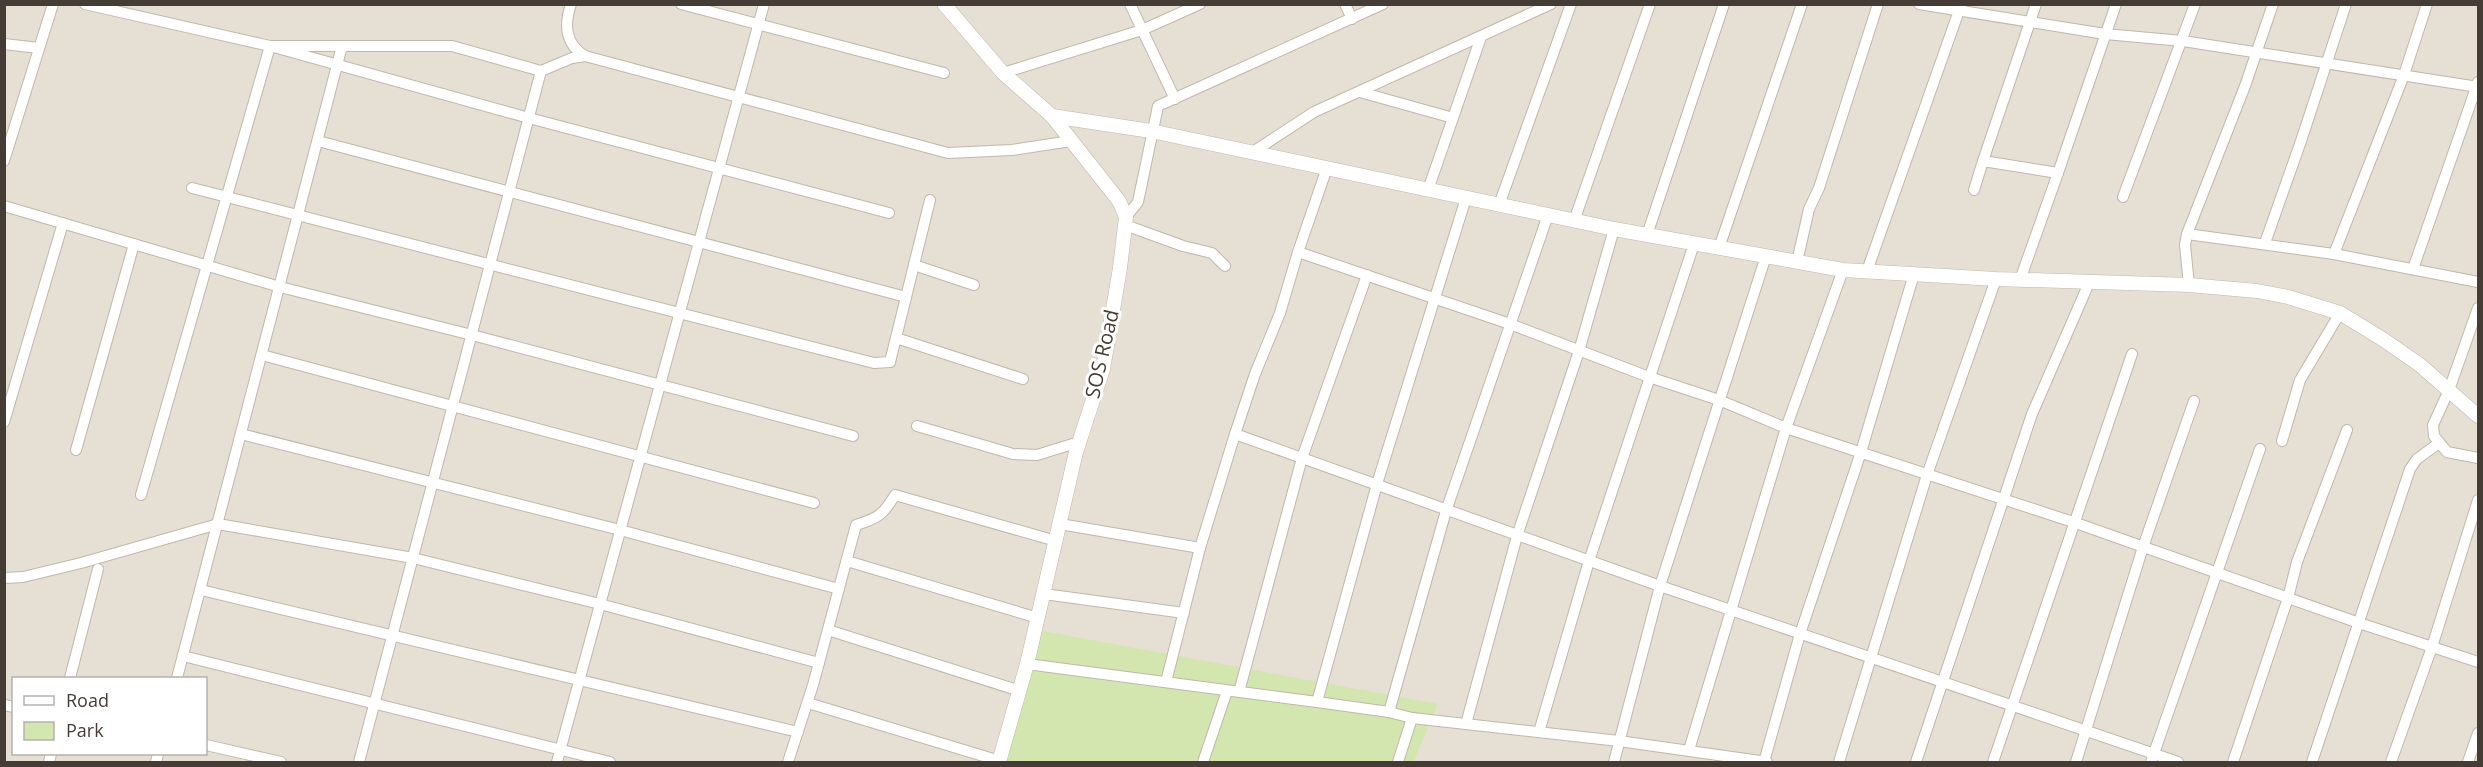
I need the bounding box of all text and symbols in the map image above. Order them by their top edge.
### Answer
street label: SOS Road [1078,307,1125,401]
legend [12,677,207,755]
text: Road [66,688,109,712]
text: Park [66,718,104,742]

